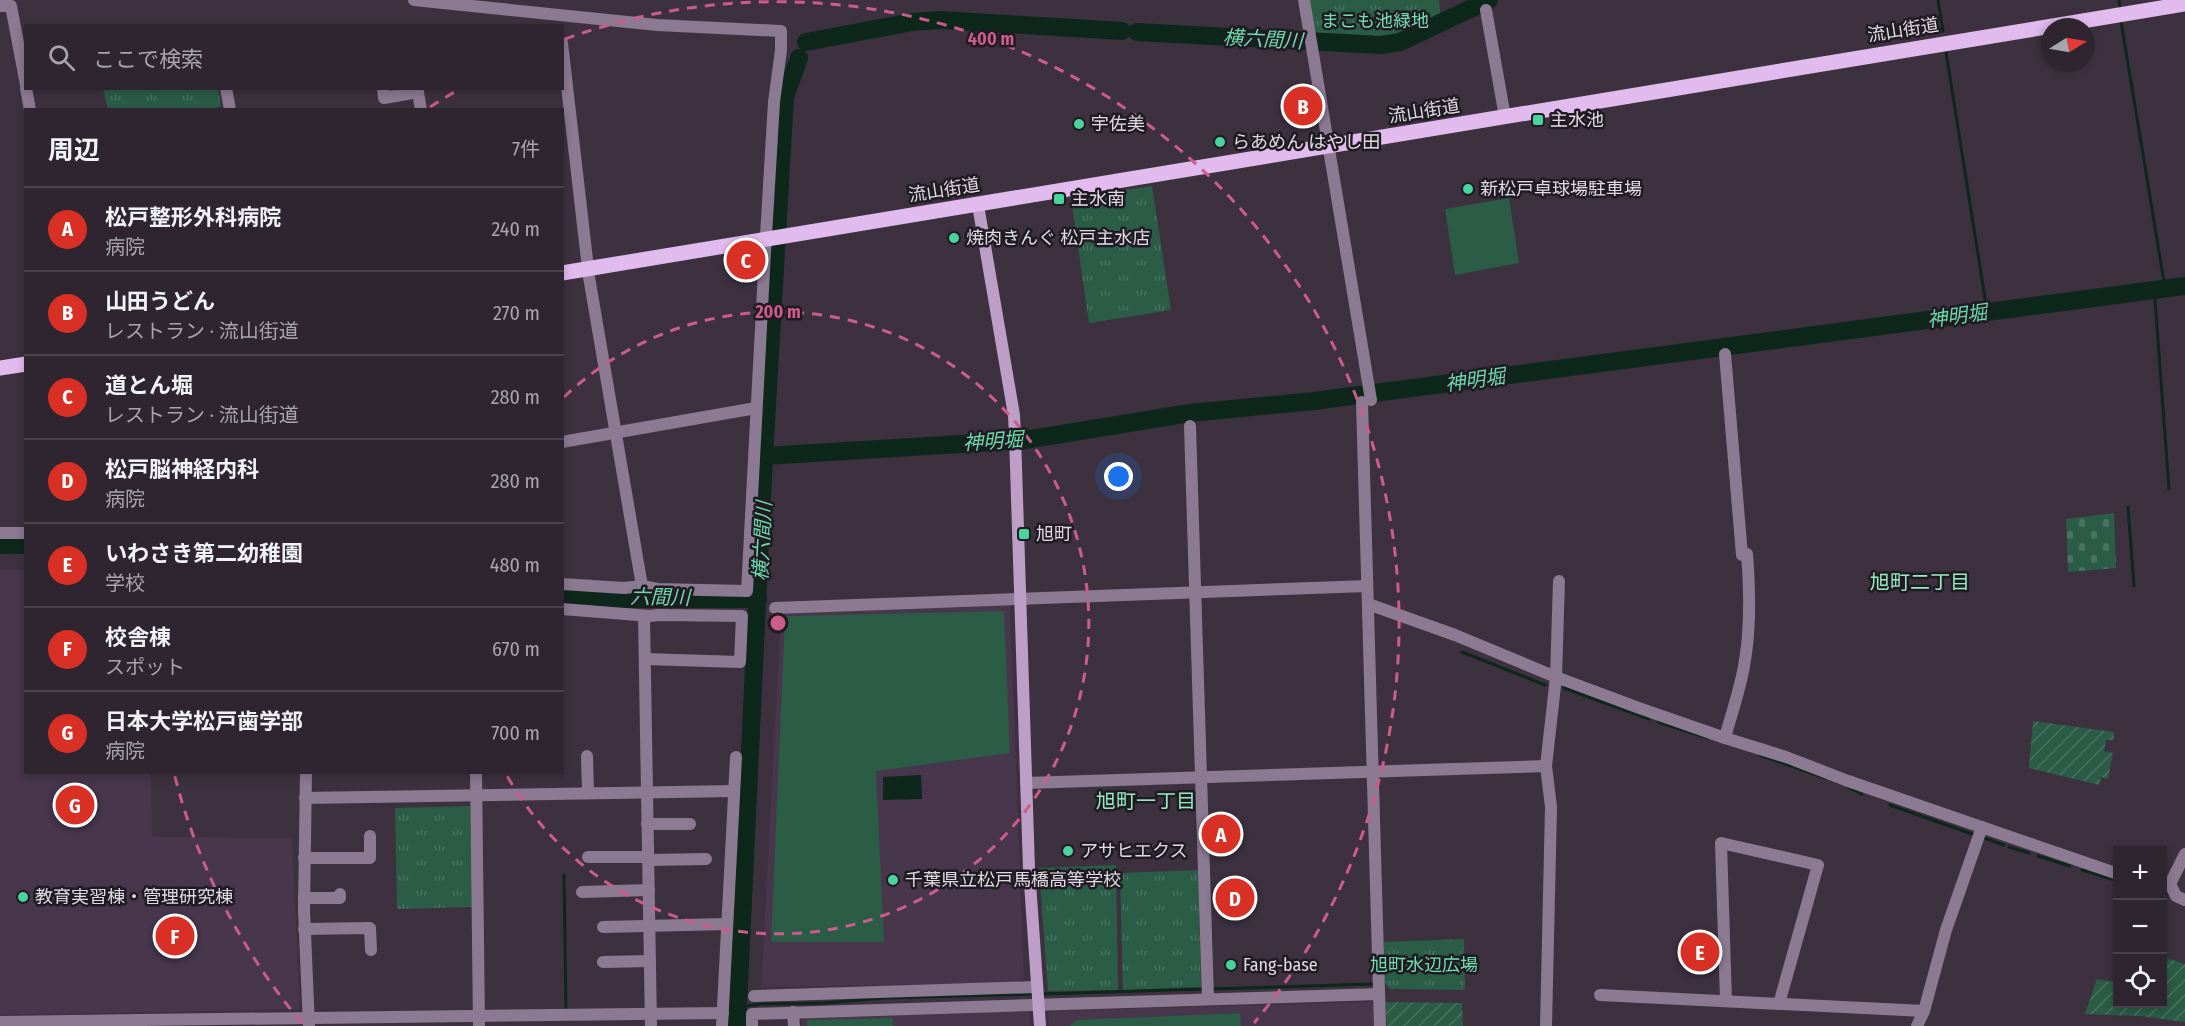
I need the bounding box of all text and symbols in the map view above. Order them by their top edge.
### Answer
park label: まこも池緑地 [1321,10,1429,32]
street label: 流山街道 [1866,14,1940,46]
north arrow [2041,18,2095,72]
search box [24,24,564,90]
water label: 横六間川 [1222,25,1306,53]
text: 400 m [968,28,1014,50]
icon: search [45,41,78,74]
text: ここで検索 [93,46,203,73]
pin: B [1284,84,1322,128]
street label: 流山街道 [1387,95,1461,127]
place label: 主水池 [1550,109,1604,131]
place label: 宇佐美 [1091,113,1145,135]
marker: 主水池 [1531,113,1545,127]
marker: 宇佐美 [1072,117,1086,131]
place label: らあめん はやし田 [1232,131,1380,153]
text: 周辺 [48,135,100,166]
marker: らあめん はやし田 [1213,135,1227,149]
text: 7件 [512,137,540,161]
street label: 流山街道 [907,174,981,206]
place label: 新松戸卓球場駐車場 [1480,178,1642,200]
marker: 新松戸卓球場駐車場 [1461,182,1475,196]
place label: 主水南 [1071,188,1125,210]
marker: 主水南 [1052,192,1066,206]
text: 松戸整形外科病院 [105,204,281,231]
text: A [62,217,73,241]
text: 240 m [491,217,540,241]
place label: 焼肉きんぐ 松戸主水店 [966,227,1150,249]
marker: 焼肉きんぐ 松戸主水店 [947,231,961,245]
text: 病院 [105,235,145,259]
pin: C [726,238,766,282]
text: 山田うどん [105,288,215,315]
water label: 神明堀 [1926,300,1991,332]
text: B [62,301,73,325]
text: 270 m [493,301,540,325]
text: 200 m [754,301,801,323]
text: レストラン · 流山街道 [105,319,299,343]
water label: 神明堀 [1444,364,1509,396]
text: 道とん堀 [105,372,193,399]
text: C [62,385,73,409]
text: 280 m [491,385,540,409]
text: レストラン · 流山街道 [105,403,299,427]
water label: 神明堀 [962,427,1027,455]
text: 松戸脳神経内科 [105,456,259,483]
your location [1104,462,1133,491]
text: D [62,469,73,493]
text: 280 m [491,469,540,493]
text: 病院 [105,487,145,511]
water label: 横六間川 [748,498,776,582]
place label: 旭町 [1036,523,1072,545]
marker: 旭町 [1017,527,1031,541]
text: いわさき第二幼稚園 [105,540,303,567]
text: E [63,553,72,577]
text: 480 m [490,553,540,577]
district label: 旭町二丁目 [1870,570,1970,594]
text: 学校 [105,571,145,595]
water label: 六間川 [630,584,692,610]
centre of rings [768,613,788,633]
text: 校舎棟 [105,624,171,651]
text: F [63,637,72,661]
text: 670 m [492,637,540,661]
text: スポット [105,655,185,679]
text: 日本大学松戸歯学部 [105,708,303,735]
text: G [62,721,73,745]
text: 700 m [491,721,540,745]
text: 病院 [105,739,145,763]
pin: G [56,782,94,828]
district label: 旭町一丁目 [1096,789,1196,813]
pin: A [1202,812,1240,856]
place label: アサヒエクス [1080,840,1187,862]
marker: アサヒエクス [1061,844,1075,858]
map controls [2113,846,2167,1008]
button: + [2113,846,2167,900]
place label: 千葉県立松戸馬橋高等学校 [905,869,1121,891]
marker: 千葉県立松戸馬橋高等学校 [886,873,900,887]
pin: D [1216,876,1254,920]
place label: 教育実習棟・管理研究棟 [35,886,233,908]
marker: 教育実習棟・管理研究棟 [16,890,30,904]
button: − [2113,900,2167,954]
pin: F [156,914,195,958]
pin: E [1680,930,1720,974]
place label: Fang-base [1243,954,1318,976]
park label: 旭町水辺広場 [1370,954,1478,976]
button: locate [2113,954,2167,1008]
marker: Fang-base [1224,958,1238,972]

